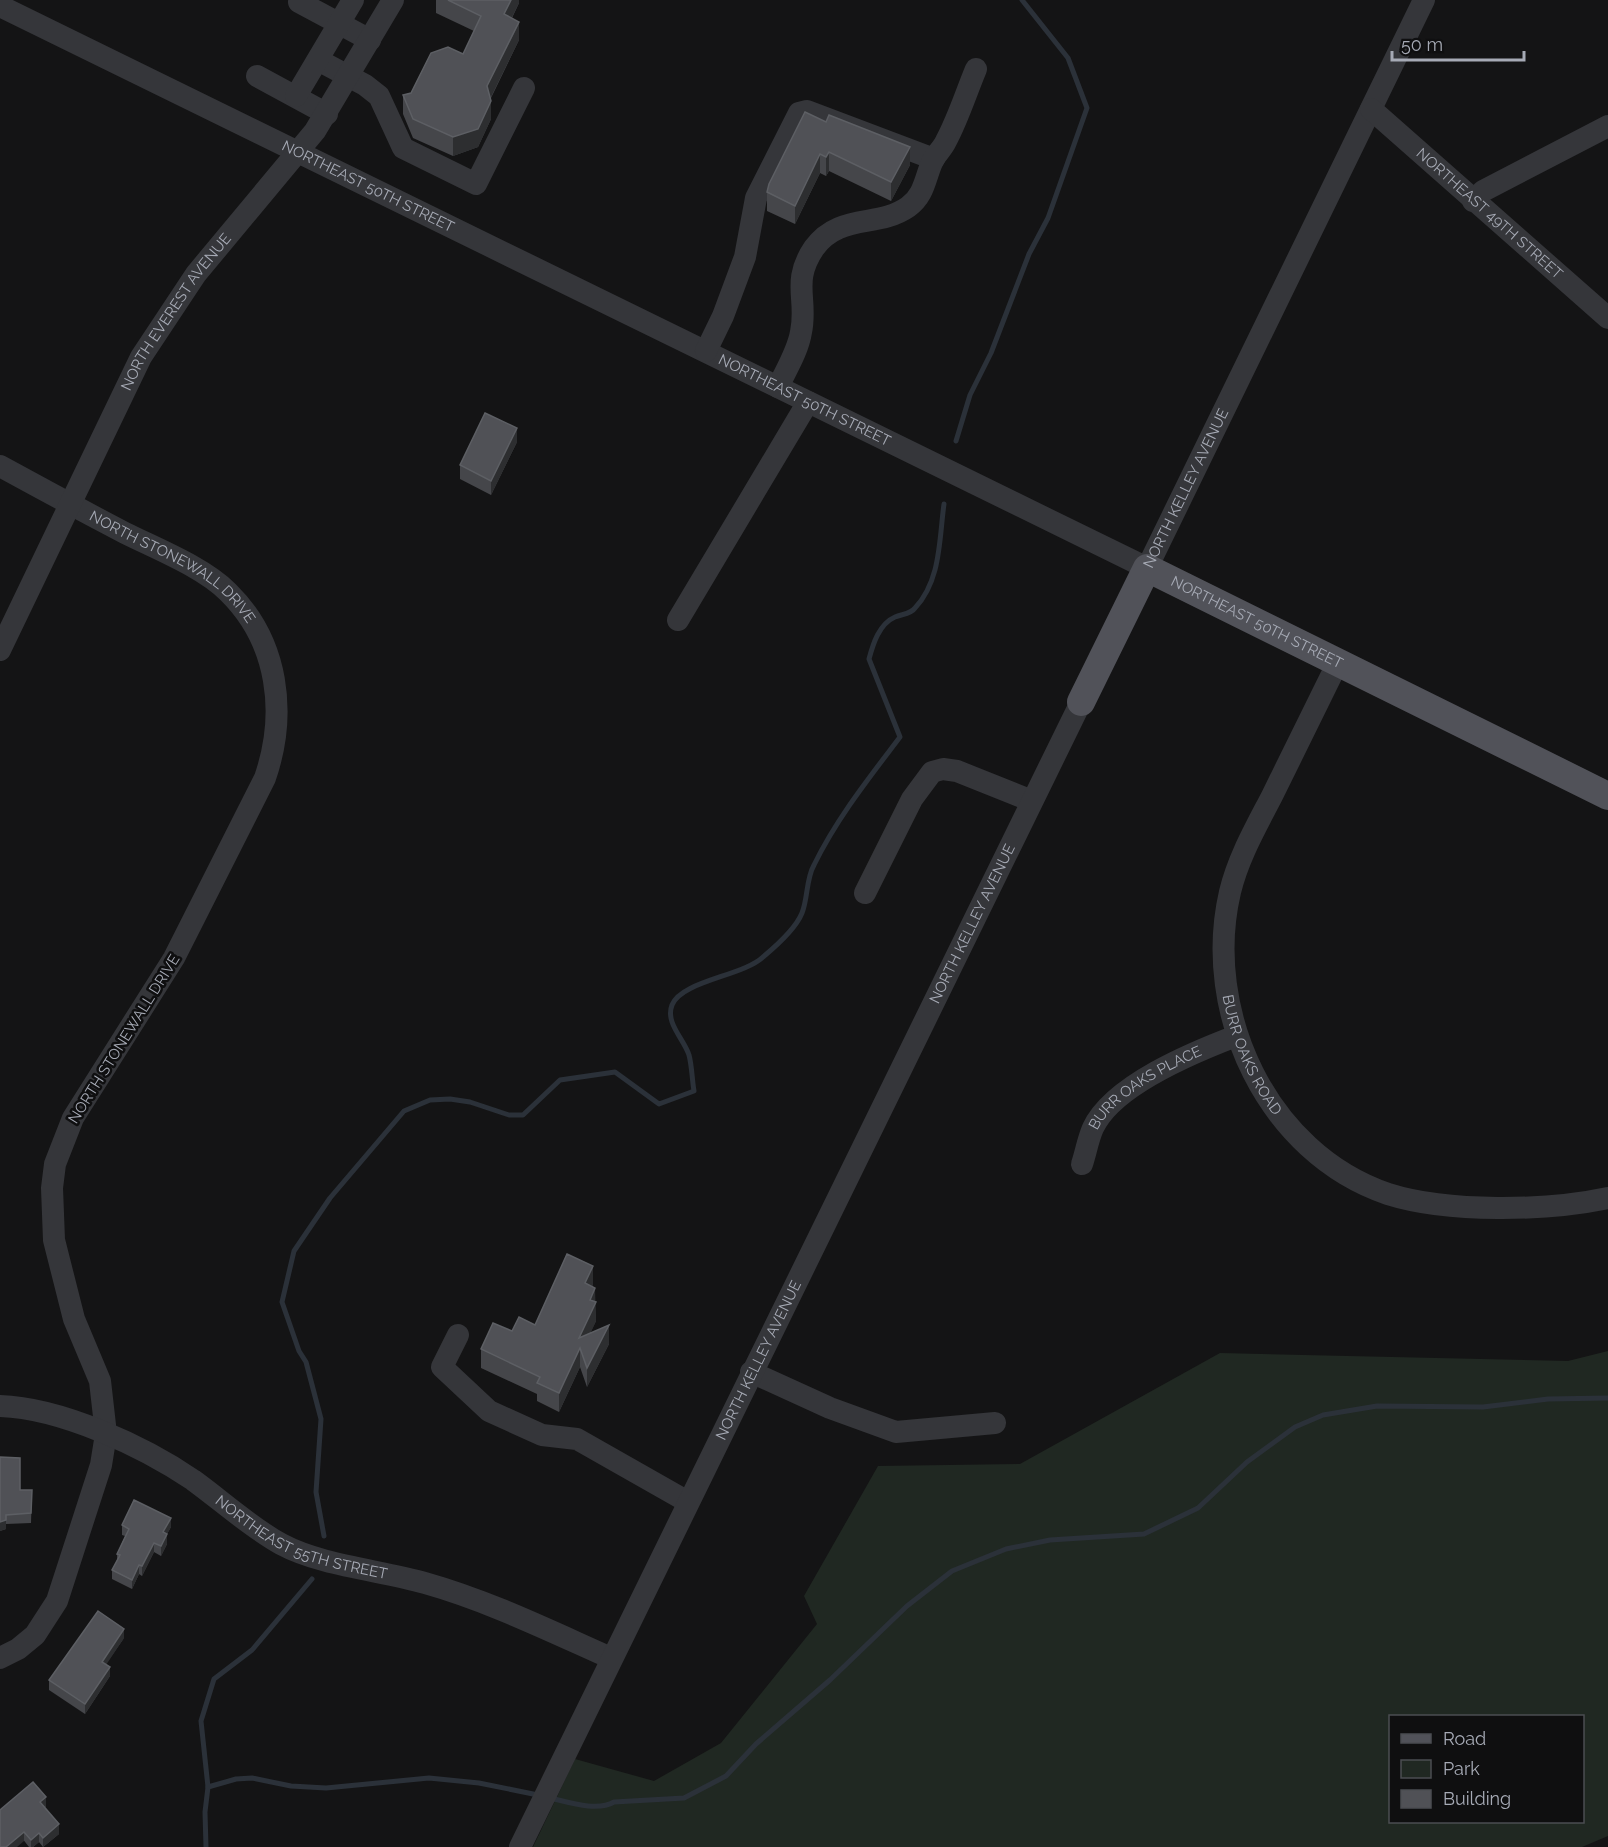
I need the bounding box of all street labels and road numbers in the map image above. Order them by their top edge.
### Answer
street label: NORTHEAST 50TH STREET [279,137,457,236]
street label: NORTHEAST 49TH STREET [1413,144,1566,283]
street label: NORTH EVEREST AVENUE [117,230,235,393]
street label: NORTHEAST 50TH STREET [716,350,894,450]
street label: NORTH KELLEY AVENUE [1139,406,1232,571]
street label: NORTH STONEWALL DRIVE [86,507,259,626]
street label: NORTHEAST 50TH STREET [1168,572,1346,672]
street label: NORTH KELLEY AVENUE [926,841,1019,1007]
street label: NORTH STONEWALL DRIVE [64,951,184,1127]
street label: BURR OAKS ROAD [1219,993,1286,1119]
street label: BURR OAKS PLACE [1085,1042,1204,1133]
street label: NORTH KELLEY AVENUE [712,1278,805,1443]
street label: NORTHEAST 55TH STREET [212,1492,389,1583]

